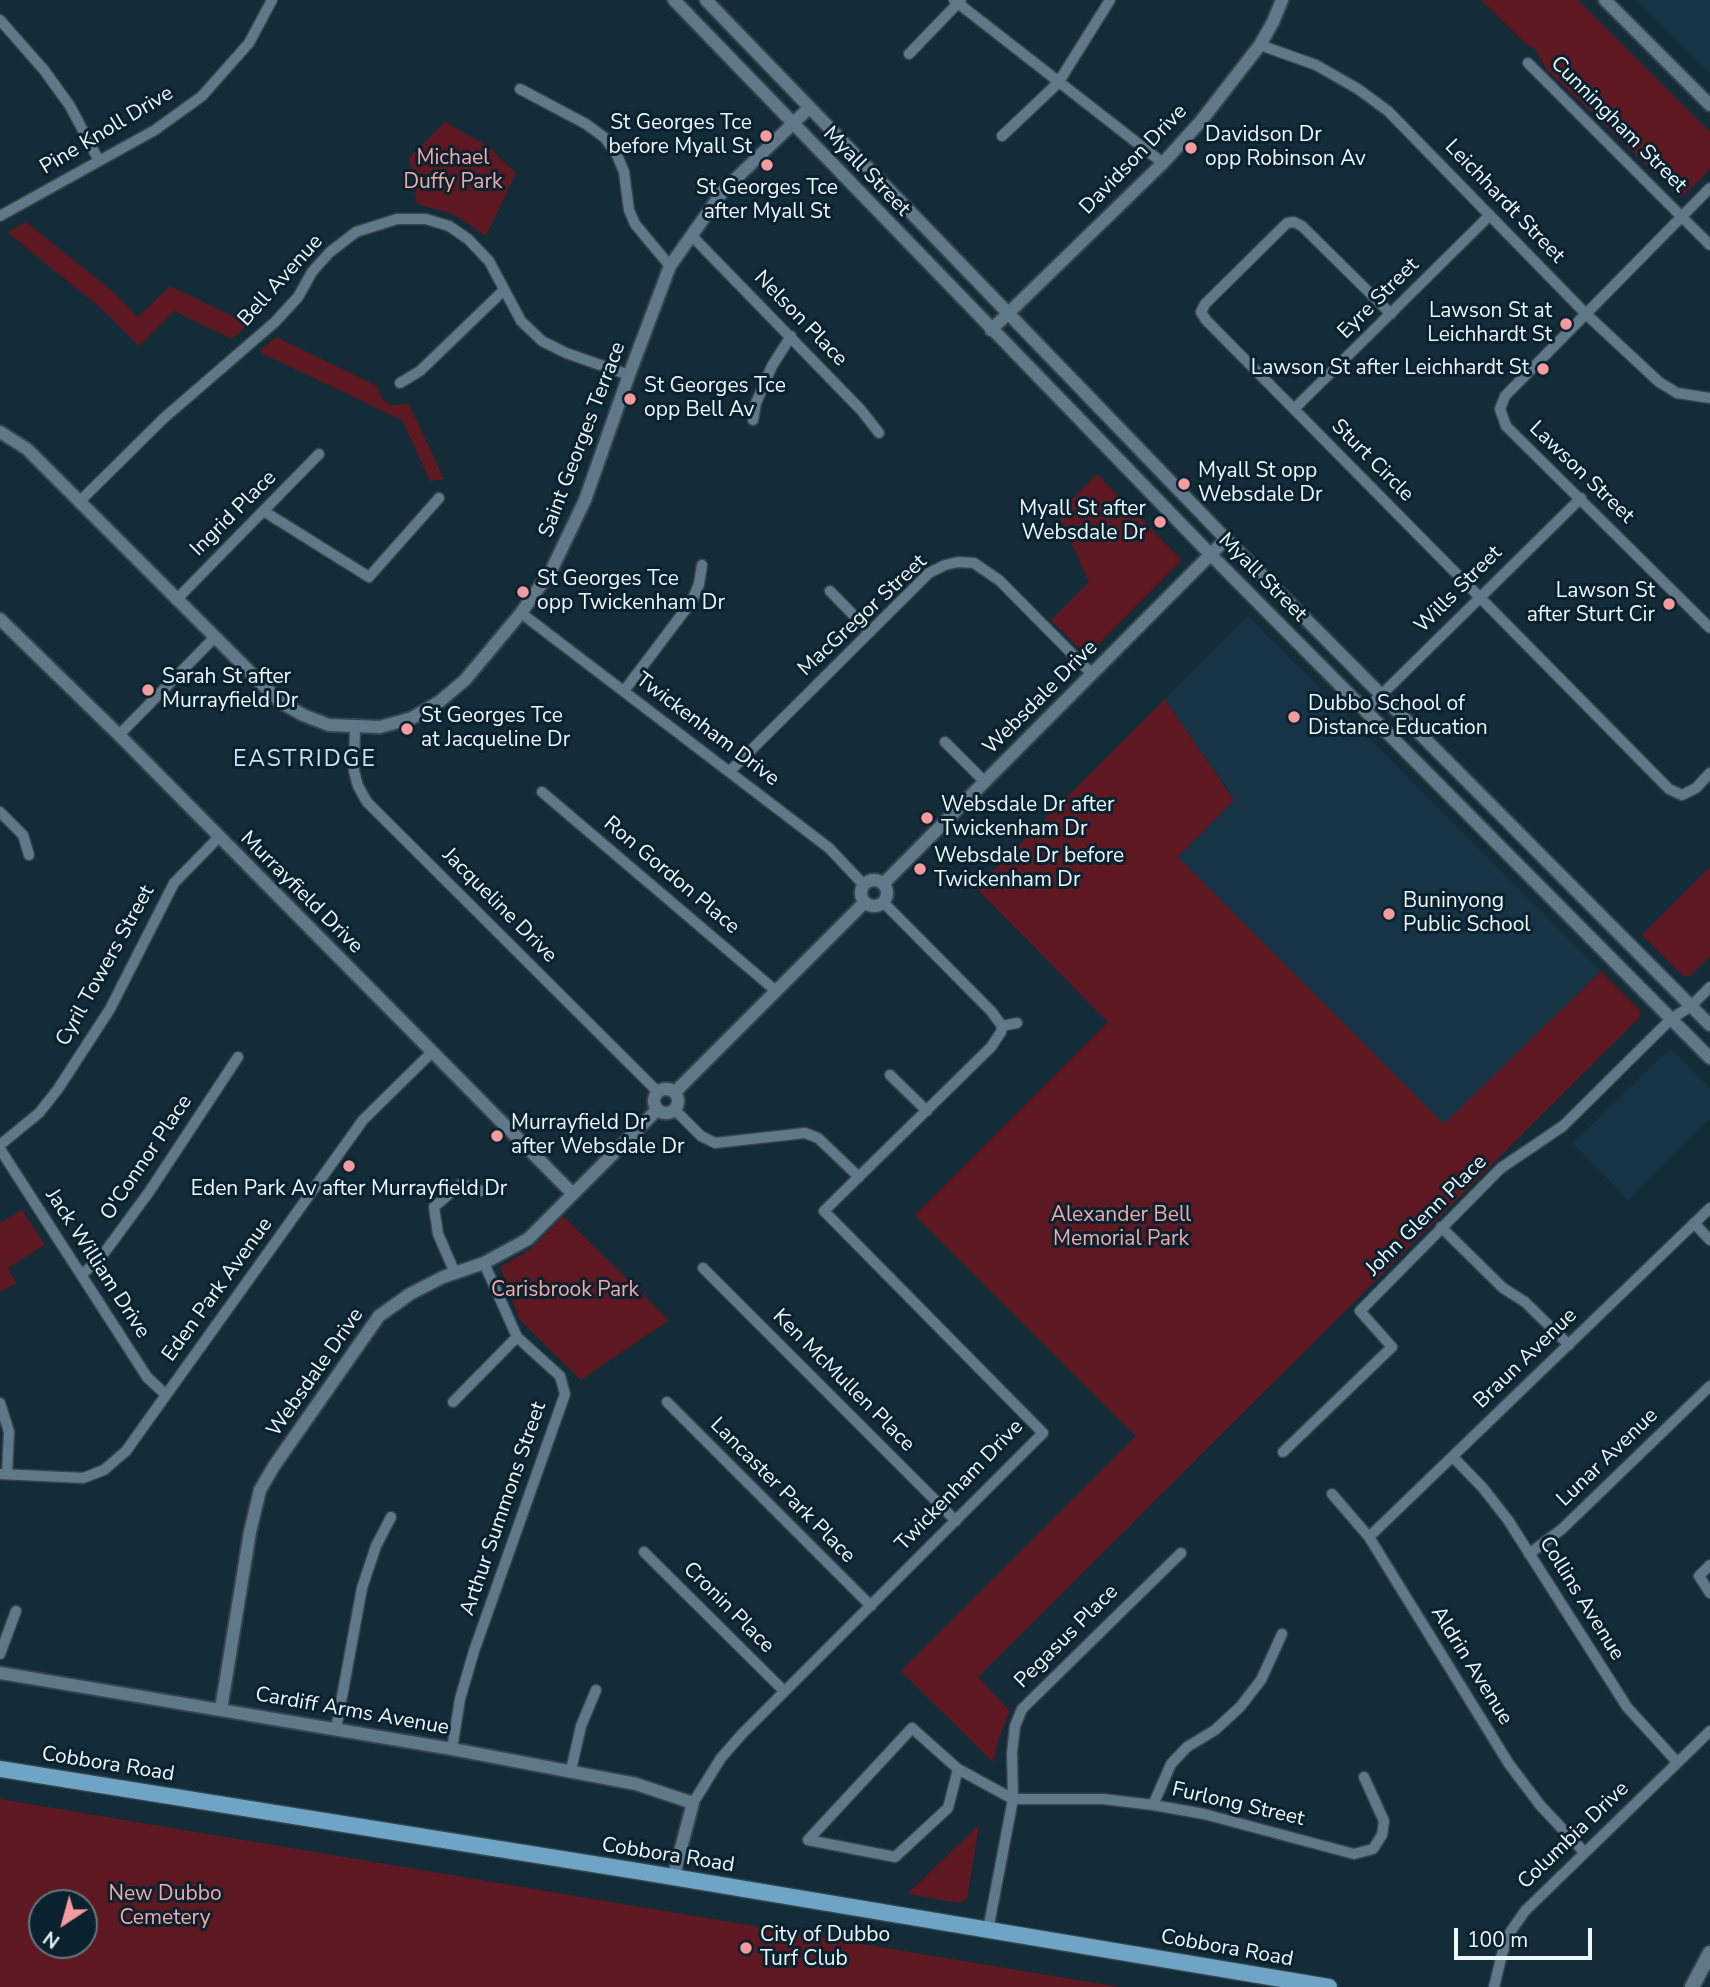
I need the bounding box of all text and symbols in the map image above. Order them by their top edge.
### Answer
street label: Cunningham Street [1545,52,1691,198]
street label: Pine Knoll Drive [36,81,178,181]
street label: Davidson Drive [1075,100,1193,220]
place label: St Georges Tce before Myall St [609,111,752,161]
street label: Myall Street [817,122,915,222]
place label: Davidson Dr opp Robinson Av [1205,123,1366,173]
marker: St Georges Tce before Myall St [758,128,774,144]
street label: Leichhardt Street [1439,135,1569,269]
marker: Davidson Dr opp Robinson Av [1183,140,1199,156]
park label: Michael Duffy Park [404,146,502,196]
marker: St Georges Tce after Myall St [759,157,775,173]
place label: St Georges Tce after Myall St [696,176,838,226]
street label: Bell Avenue [233,230,329,332]
street label: Eyre Street [1333,253,1425,345]
street label: Nelson Place [748,266,852,372]
place label: Lawson St at Leichhardt St [1427,299,1552,349]
marker: Lawson St at Leichhardt St [1558,316,1574,332]
street label: Saint Georges Terrace [534,339,632,541]
place label: Lawson St after Leichhardt St [1251,356,1529,382]
marker: Lawson St after Leichhardt St [1535,361,1551,377]
place label: St Georges Tce opp Bell Av [644,374,786,424]
marker: St Georges Tce opp Bell Av [622,391,638,407]
street label: Sturt Circle [1326,415,1418,507]
street label: Lawson Street [1523,417,1639,529]
place label: Myall St opp Websdale Dr [1198,459,1323,509]
street label: Ingrid Place [186,466,282,562]
marker: Myall St opp Websdale Dr [1176,476,1192,492]
place label: Myall St after Websdale Dr [1019,497,1146,547]
marker: Myall St after Websdale Dr [1152,514,1168,530]
street label: Myall Street [1213,529,1311,627]
street label: Wills Street [1410,541,1508,639]
street label: MacGregor Street [793,550,933,682]
place label: St Georges Tce opp Twickenham Dr [537,567,725,617]
place label: Lawson St after Sturt Cir [1527,579,1655,629]
marker: St Georges Tce opp Twickenham Dr [515,584,531,600]
marker: Lawson St after Sturt Cir [1661,596,1677,612]
street label: Websdale Drive [979,636,1103,760]
place label: Sarah St after Murrayfield Dr [162,665,298,715]
street label: Twickenham Drive [630,668,784,792]
marker: Sarah St after Murrayfield Dr [140,682,156,698]
place label: Dubbo School of Distance Education [1308,692,1488,742]
place label: St Georges Tce at Jacqueline Dr [421,704,570,754]
marker: Dubbo School of Distance Education [1286,709,1302,725]
marker: St Georges Tce at Jacqueline Dr [399,721,415,737]
district label: EASTRIDGE [234,746,376,774]
place label: Websdale Dr after Twickenham Dr [941,793,1115,843]
marker: Websdale Dr after Twickenham Dr [919,810,935,826]
street label: Ron Gordon Place [598,812,744,940]
street label: Murrayfield Drive [234,826,368,960]
street label: Jacqueline Drive [436,843,562,969]
place label: Websdale Dr before Twickenham Dr [934,844,1124,894]
marker: Websdale Dr before Twickenham Dr [912,861,928,877]
street label: Cyril Towers Street [51,881,161,1051]
place label: Buninyong Public School [1403,889,1531,939]
marker: Buninyong Public School [1381,906,1397,922]
street label: O'Connor Place [96,1091,198,1225]
place label: Murrayfield Dr after Websdale Dr [511,1111,685,1161]
marker: Murrayfield Dr after Websdale Dr [489,1128,505,1144]
street label: John Glenn Place [1361,1150,1493,1282]
marker: Eden Park Av after Murrayfield Dr [341,1158,357,1174]
place label: Eden Park Av after Murrayfield Dr [191,1177,507,1203]
street label: Jack William Drive [39,1185,155,1343]
park label: Alexander Bell Memorial Park [1051,1203,1191,1253]
street label: Eden Park Avenue [157,1213,279,1367]
park label: Carisbrook Park [491,1278,639,1304]
street label: Websdale Drive [262,1304,370,1442]
street label: Braun Avenue [1469,1304,1583,1414]
street label: Ken McMullen Place [767,1305,919,1457]
street label: Arthur Summons Street [456,1399,552,1619]
street label: Lunar Avenue [1552,1404,1664,1512]
street label: Lancaster Park Place [704,1413,860,1569]
street label: Twickenham Drive [891,1415,1029,1557]
street label: Collins Avenue [1533,1532,1629,1666]
street label: Cronin Place [677,1557,779,1659]
street label: Pegasus Place [1010,1580,1124,1694]
street label: Aldrin Avenue [1425,1602,1517,1730]
street label: Cardiff Arms Avenue [253,1683,451,1741]
street label: Cobbora Road [40,1742,176,1788]
street label: Columbia Drive [1513,1777,1635,1895]
street label: Furlong Street [1169,1778,1307,1832]
street label: Cobbora Road [600,1833,736,1879]
park label: New Dubbo Cemetery [108,1882,222,1932]
north arrow [28,1889,98,1959]
scale bar [1458,1913,1596,1957]
place label: City of Dubbo Turf Club [760,1923,890,1973]
text: N [38,1925,65,1954]
street label: Cobbora Road [1159,1925,1295,1973]
text: 100 m [1467,1926,1528,1954]
marker: City of Dubbo Turf Club [738,1940,754,1956]

